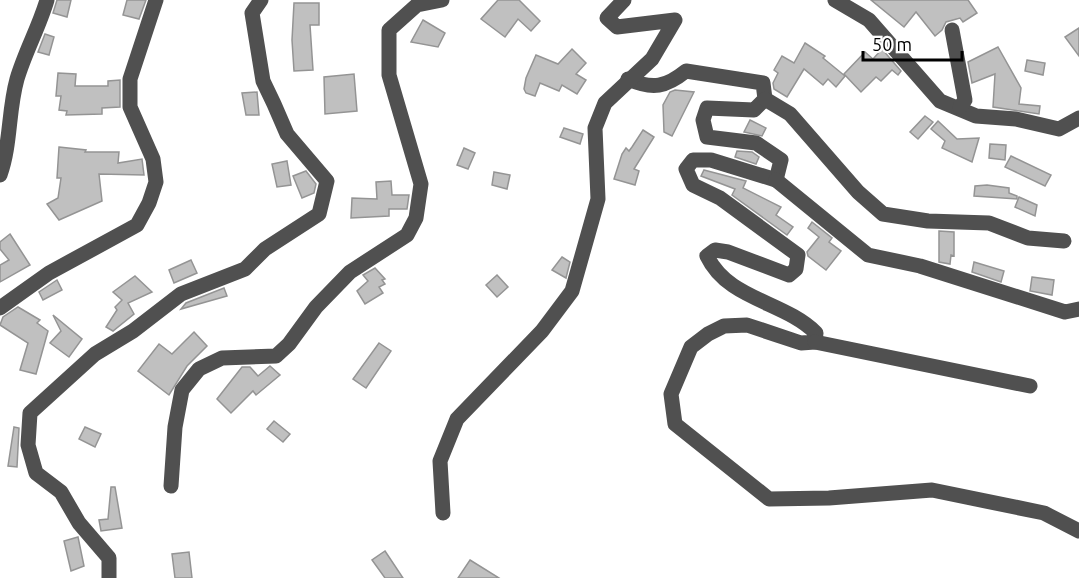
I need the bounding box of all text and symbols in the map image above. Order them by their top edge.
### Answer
scale bar [863,24,962,62]
text: 50 m [872,34,912,54]

